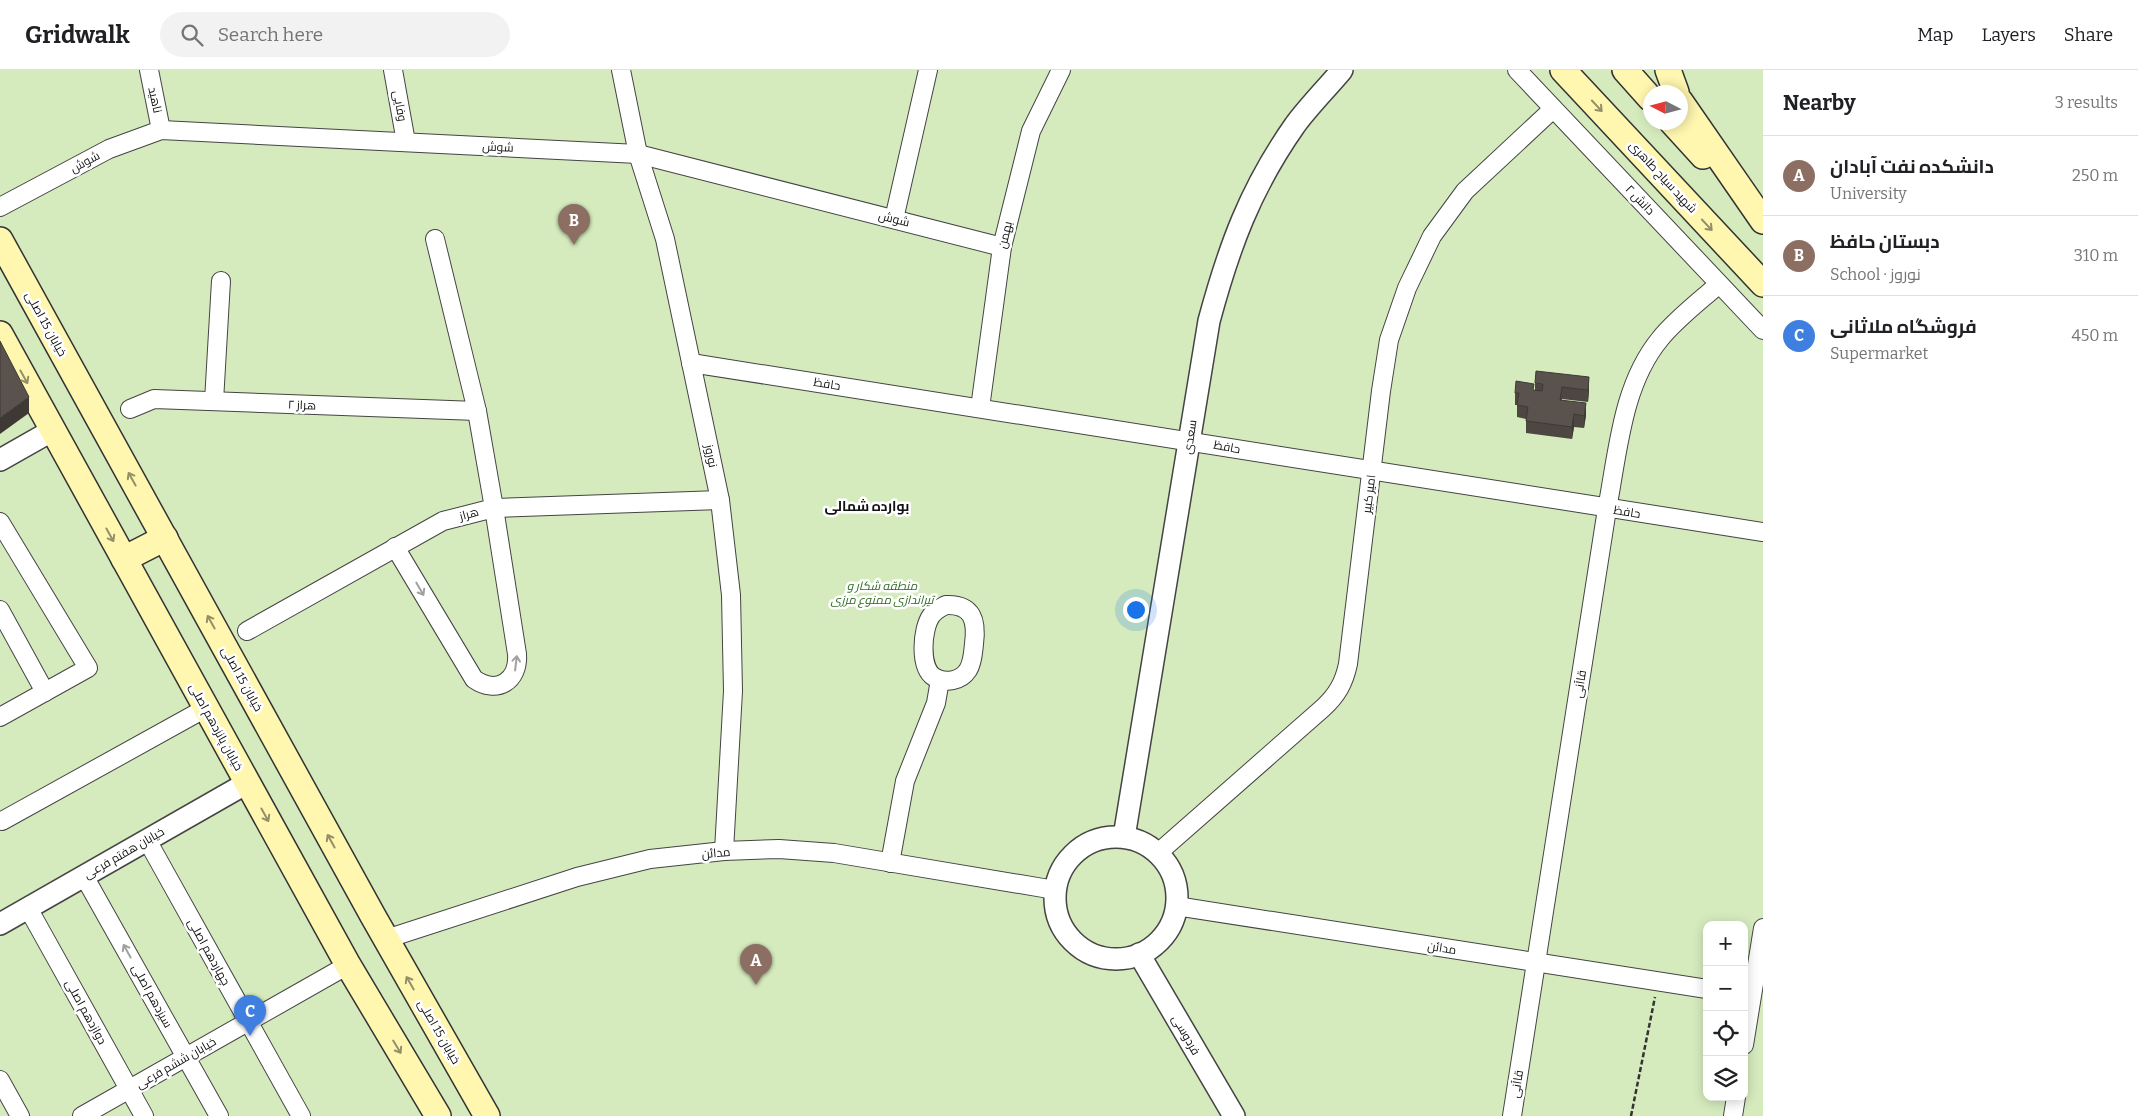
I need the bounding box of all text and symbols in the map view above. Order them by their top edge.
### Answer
search box [160,12,510,57]
text: Gridwalk [25,21,130,49]
icon: search [178,21,206,49]
text: Search here [218,23,323,46]
text: Map [1917,24,1953,46]
text: Layers [1981,24,2036,46]
text: Share [2064,24,2113,46]
north arrow [1643,85,1688,130]
street label: ناهید [145,86,165,114]
street label: وفایی [390,89,410,123]
text: Nearby [1783,90,1856,116]
text: 3 results [2055,93,2118,112]
one-way arrow [1591,99,1603,112]
street label: شهید سیاح طاهری [1625,138,1700,216]
street label: شوش [482,139,514,155]
street label: شوش [68,148,102,176]
text: دانشکده نفت آبادان [1830,155,1994,178]
text: A [1793,166,1805,185]
text: 250 m [2072,166,2118,185]
street label: دانش ۲ [1622,182,1658,218]
text: University [1830,184,1907,203]
pin: B [558,204,590,245]
street label: شوش [877,208,911,230]
one-way arrow [1701,218,1713,231]
street label: بهمن [995,220,1015,250]
text: دبستان حافظ [1830,230,1940,253]
text: B [1794,246,1804,265]
text: 310 m [2074,246,2118,265]
text: School · نوروز [1830,265,1921,284]
street label: خیابان 15 اصلی [22,289,70,359]
text: فروشگاه ملاثانی [1830,315,1977,338]
text: C [1794,326,1804,345]
text: 450 m [2071,326,2118,345]
text: Supermarket [1830,344,1928,363]
one-way arrow [19,369,29,384]
street label: حافظ [813,375,841,393]
street label: هراز ۲ [288,398,316,412]
street label: سعدی [1180,419,1200,455]
street label: حافظ [1212,438,1242,456]
street label: نوروز [702,442,720,469]
one-way arrow [127,472,137,487]
street label: امیر کبیر [1360,474,1378,515]
district label: بوارده شمالی [825,498,909,515]
street label: حافظ [1613,503,1641,521]
street label: هراز [457,505,480,524]
one-way arrow [105,527,115,542]
park label: منطقه شکار و تیراندازی ممنوع مرزی [830,579,936,608]
one-way arrow [415,582,425,597]
your location [1123,597,1149,623]
one-way arrow [205,615,215,629]
street label: خیابان 15 اصلی [218,644,266,714]
one-way arrow [511,655,521,671]
street label: قاآنی [1571,669,1589,699]
street label: خیابان پانزدهم اصلی [185,681,246,774]
one-way arrow [260,807,270,822]
street label: خیابان هفتم فرعی [81,824,167,883]
one-way arrow [326,833,336,848]
street label: مدائن [701,845,731,861]
street label: چهاردهم اصلی [183,916,233,989]
map controls [1703,921,1748,1101]
button: + [1703,921,1748,966]
street label: مدائن [1427,939,1457,957]
one-way arrow [122,944,132,959]
pin: A [740,944,772,985]
street label: سیزدهم اصلی [128,962,175,1031]
button: − [1703,966,1748,1011]
one-way arrow [405,976,415,990]
street label: دوازدهم اصلی [62,977,110,1047]
pin: C [234,995,266,1036]
street label: خیابان 15 اصلی [415,997,463,1067]
button: locate [1703,1011,1748,1056]
street label: فردوسی [1169,1013,1203,1057]
street label: خیابان ششم فرعی [134,1034,219,1092]
one-way arrow [393,1040,403,1054]
button: layers [1703,1056,1748,1101]
street label: قاآنی [1508,1069,1526,1099]

